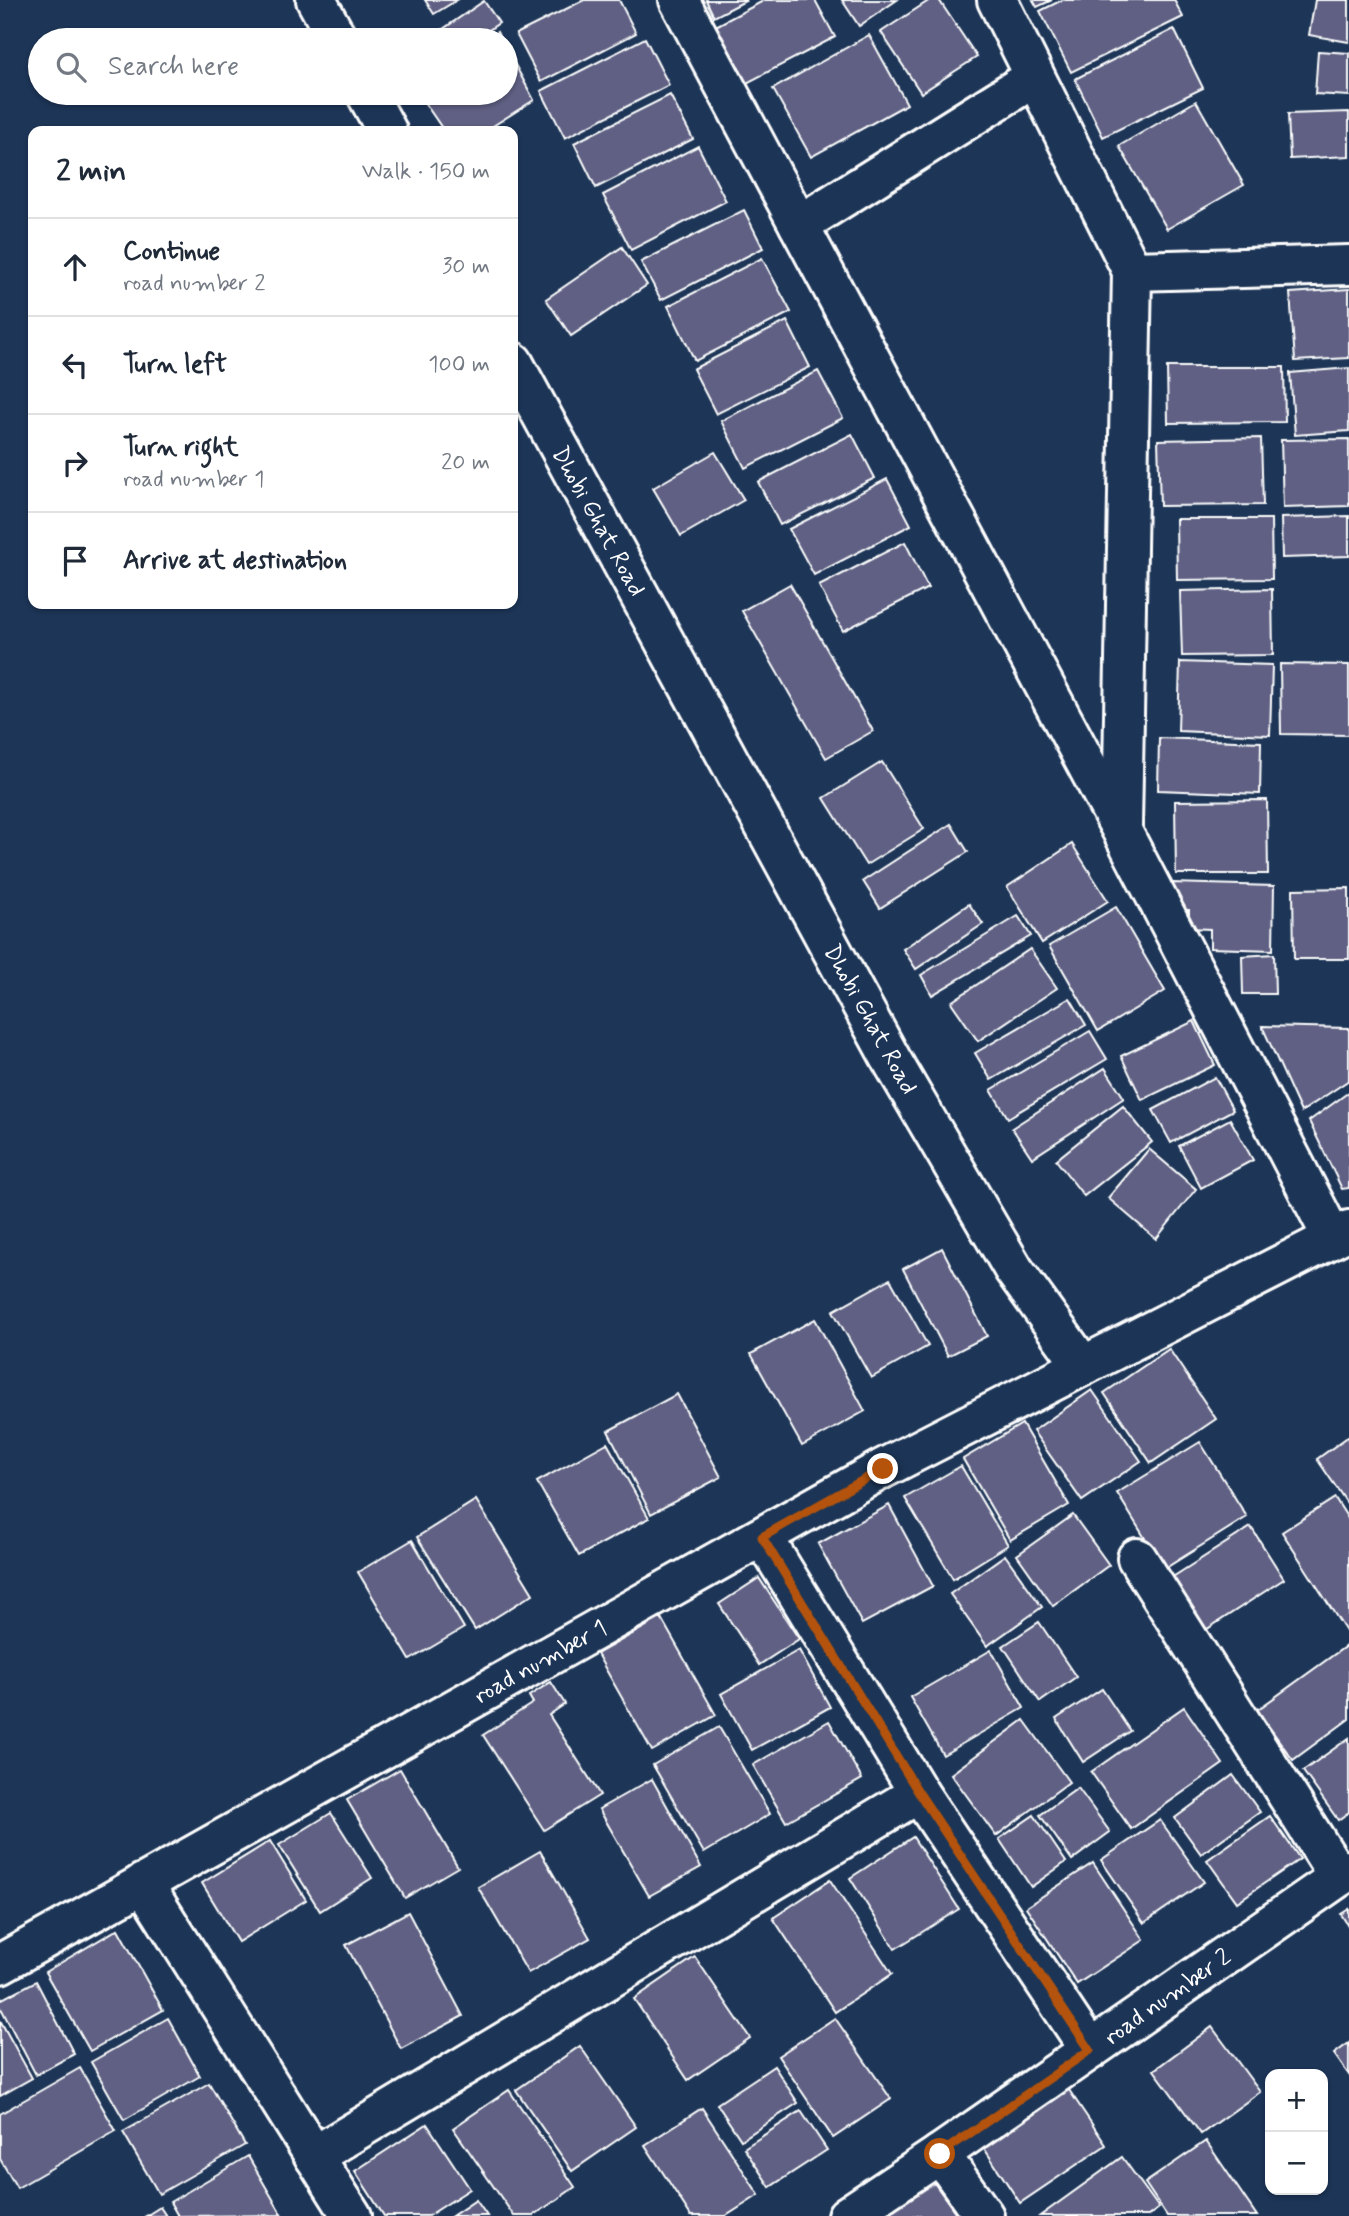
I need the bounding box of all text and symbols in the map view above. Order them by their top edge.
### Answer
search box [28,28,518,105]
icon: search [52,48,90,86]
text: Search here [108,50,239,84]
text: 2 min [56,152,126,191]
text: Walk · 150 m [362,157,490,187]
text: Continue [123,235,220,269]
icon: ahead [56,248,94,286]
text: 30 m [442,252,490,282]
text: road number 2 [123,269,265,299]
icon: left [56,346,94,384]
text: Turn left [123,348,227,382]
text: 100 m [428,350,490,380]
text: Turn right [123,431,239,465]
street label: Dhobi Ghat Road [544,441,652,602]
icon: right [56,444,94,482]
text: 20 m [441,448,490,478]
text: road number 1 [123,465,264,495]
icon: arrive [56,542,94,580]
text: Arrive at destination [123,544,347,578]
street label: Dhobi Ghat Road [816,939,924,1100]
route end [867,1453,898,1484]
street label: road number 1 [469,1613,613,1712]
street label: road number 2 [1098,1942,1238,2053]
map controls [1265,2069,1328,2195]
button: + [1265,2069,1328,2132]
button: − [1265,2132,1328,2195]
route start [924,2138,955,2169]

